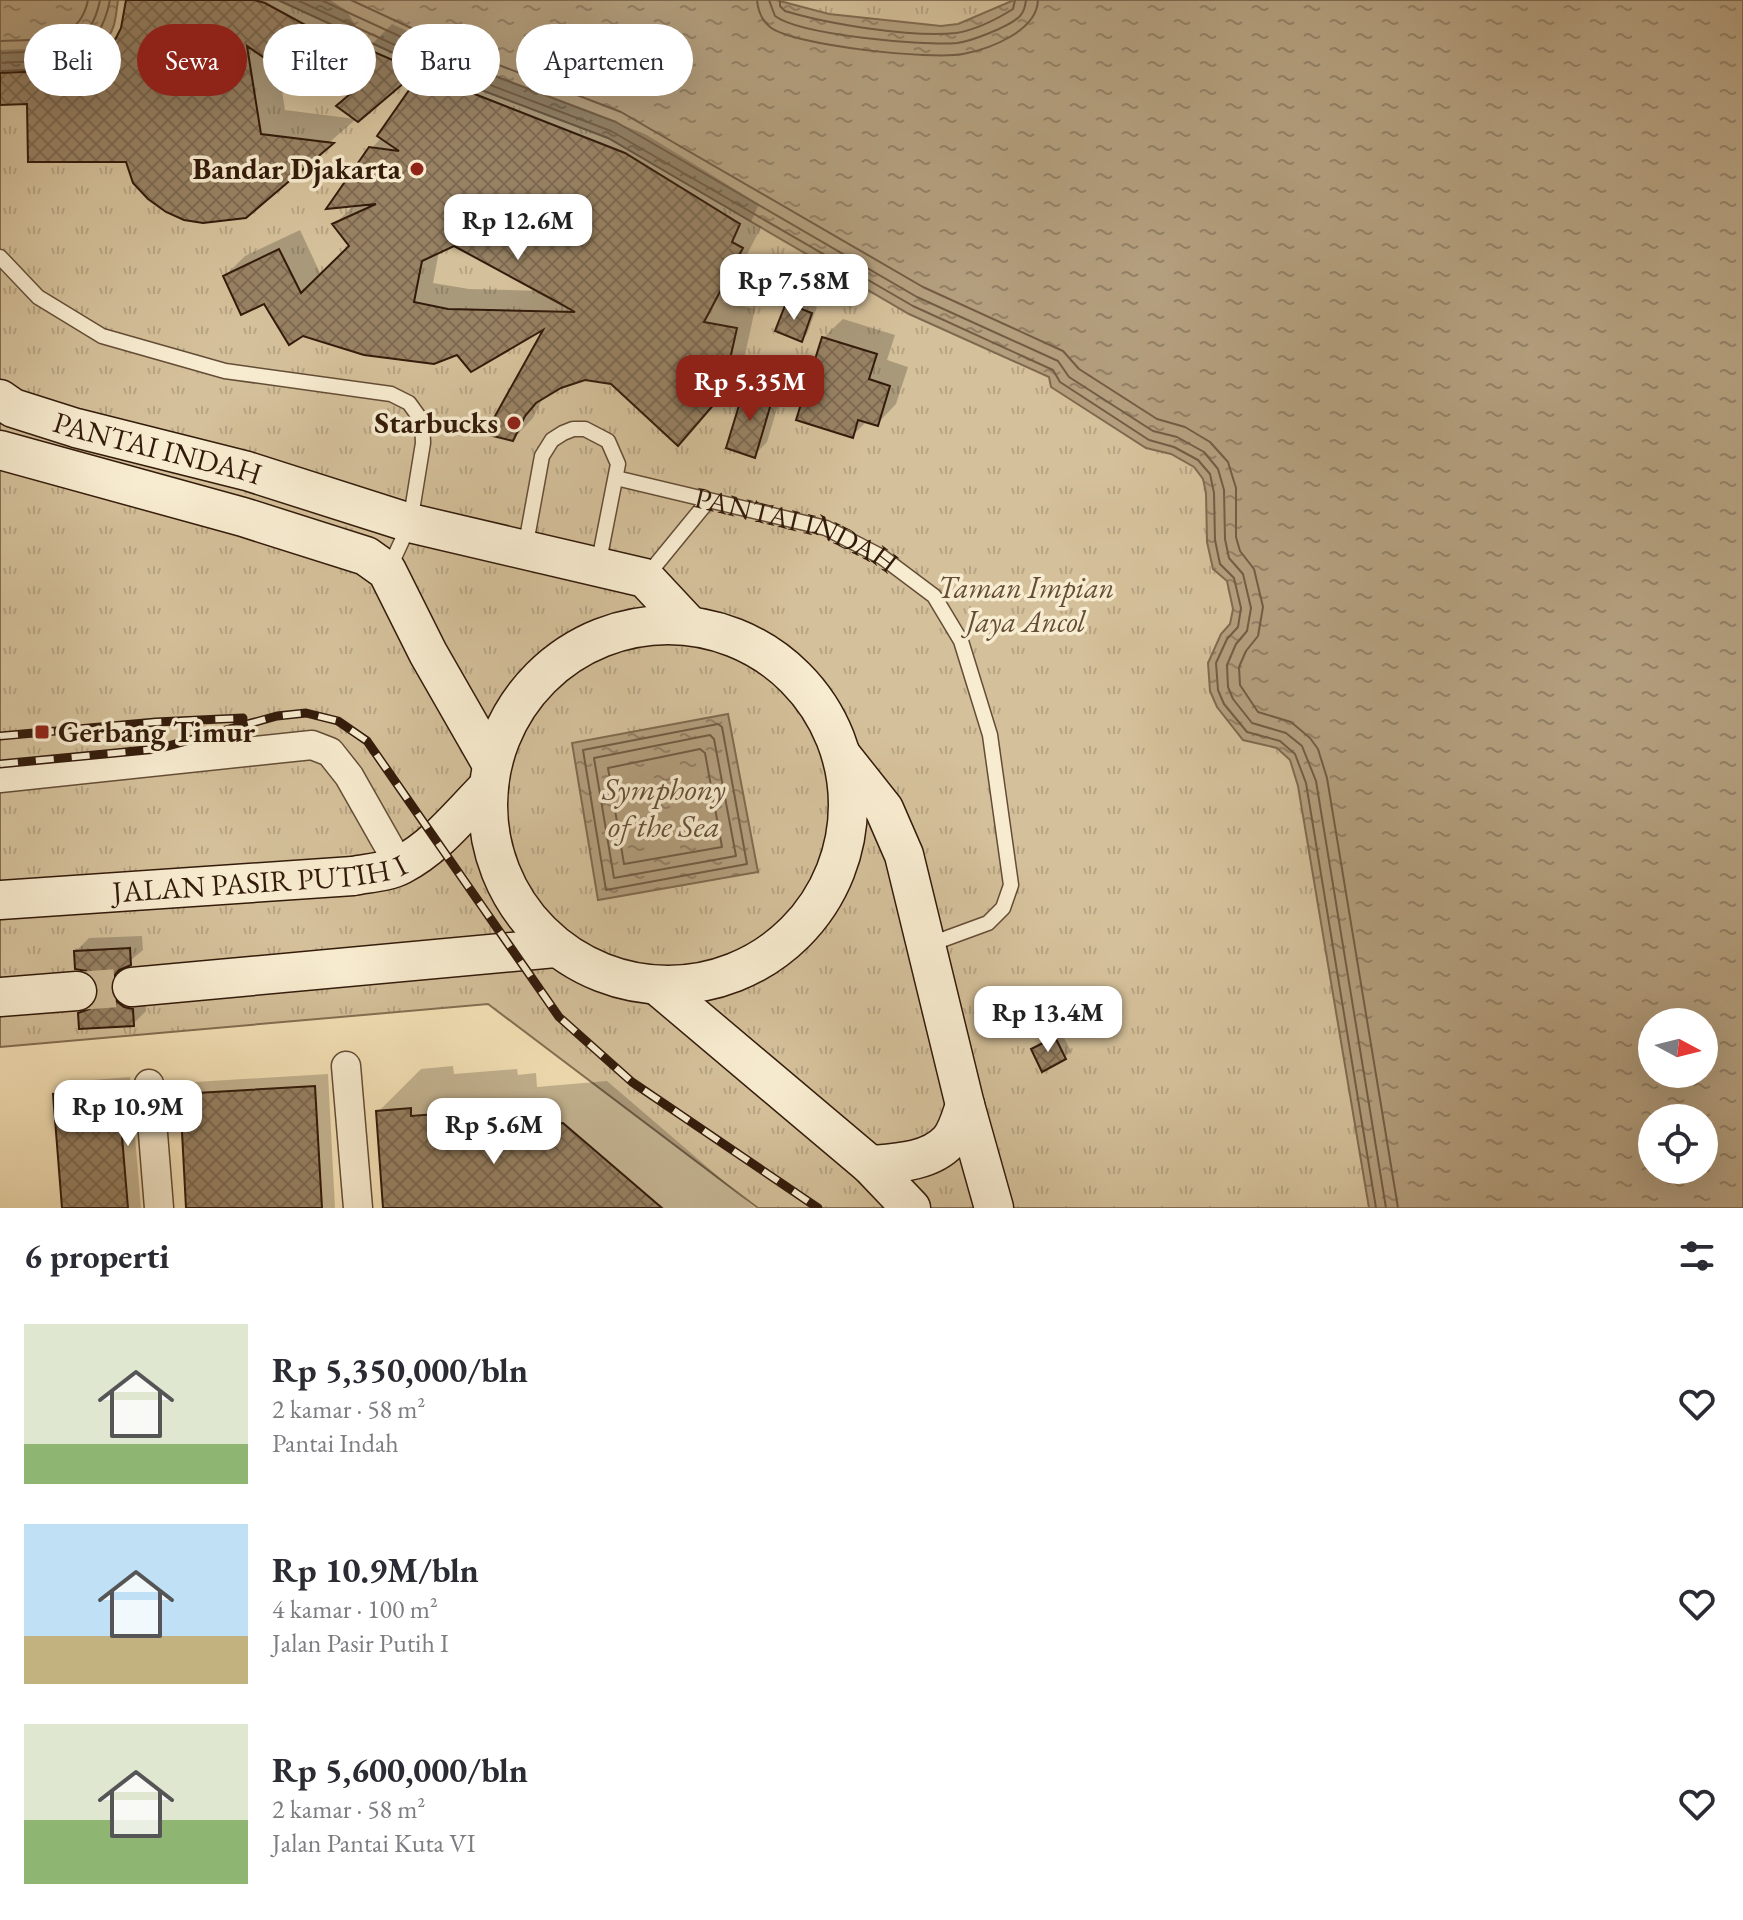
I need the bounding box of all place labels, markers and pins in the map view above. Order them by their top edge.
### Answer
place label: Bandar Djakarta [192,149,402,188]
marker: Bandar Djakarta [408,160,426,178]
pin: Rp 12.6M [435,194,601,262]
pin: Rp 7.58M [711,254,877,322]
pin: Rp 5.35M [667,355,833,423]
place label: Starbucks [374,403,498,442]
marker: Starbucks [505,414,523,432]
place label: Gerbang Timur [58,712,256,751]
marker: Gerbang Timur [33,723,51,741]
pin: Rp 13.4M [965,986,1131,1054]
pin: Rp 10.9M [45,1080,211,1148]
pin: Rp 5.6M [420,1098,568,1166]

